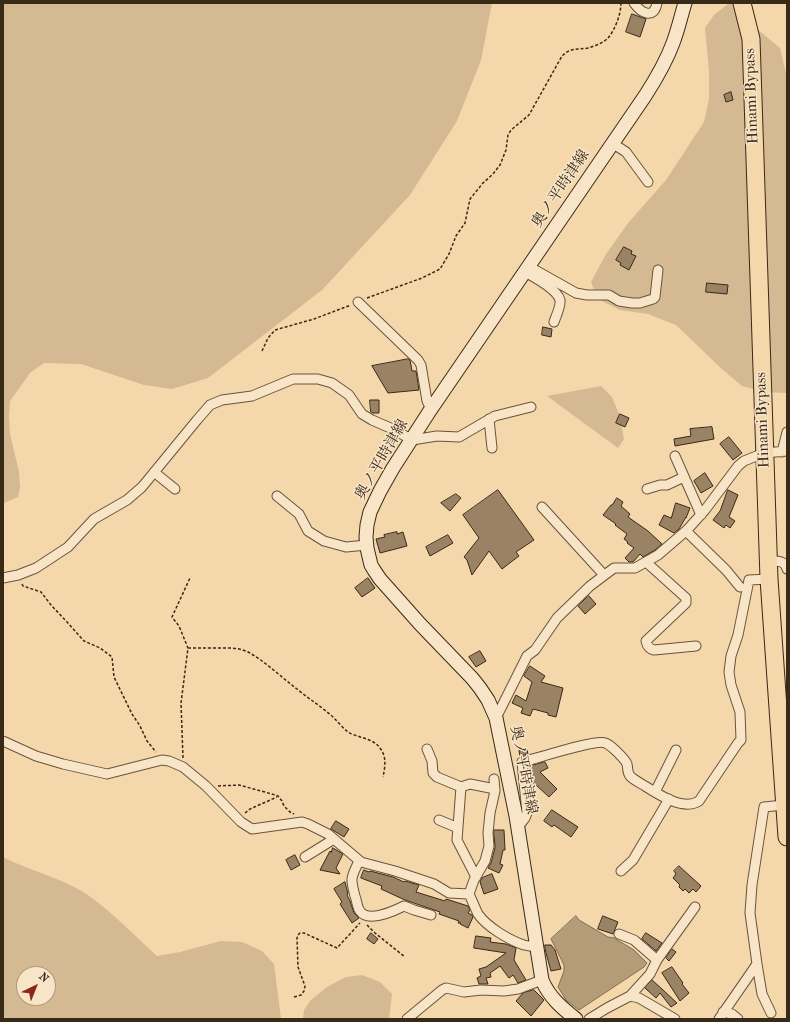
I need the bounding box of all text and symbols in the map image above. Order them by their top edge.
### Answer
street label: Hinami Bypass [741,48,763,144]
street label: 奥ノ平時津線 [528,147,594,231]
street label: Hinami Bypass [752,372,774,468]
street label: 奥ノ平時津線 [352,417,412,503]
street label: 奥ノ平時津線 [506,724,540,816]
north arrow [16,966,56,1006]
text: N [36,970,51,985]

